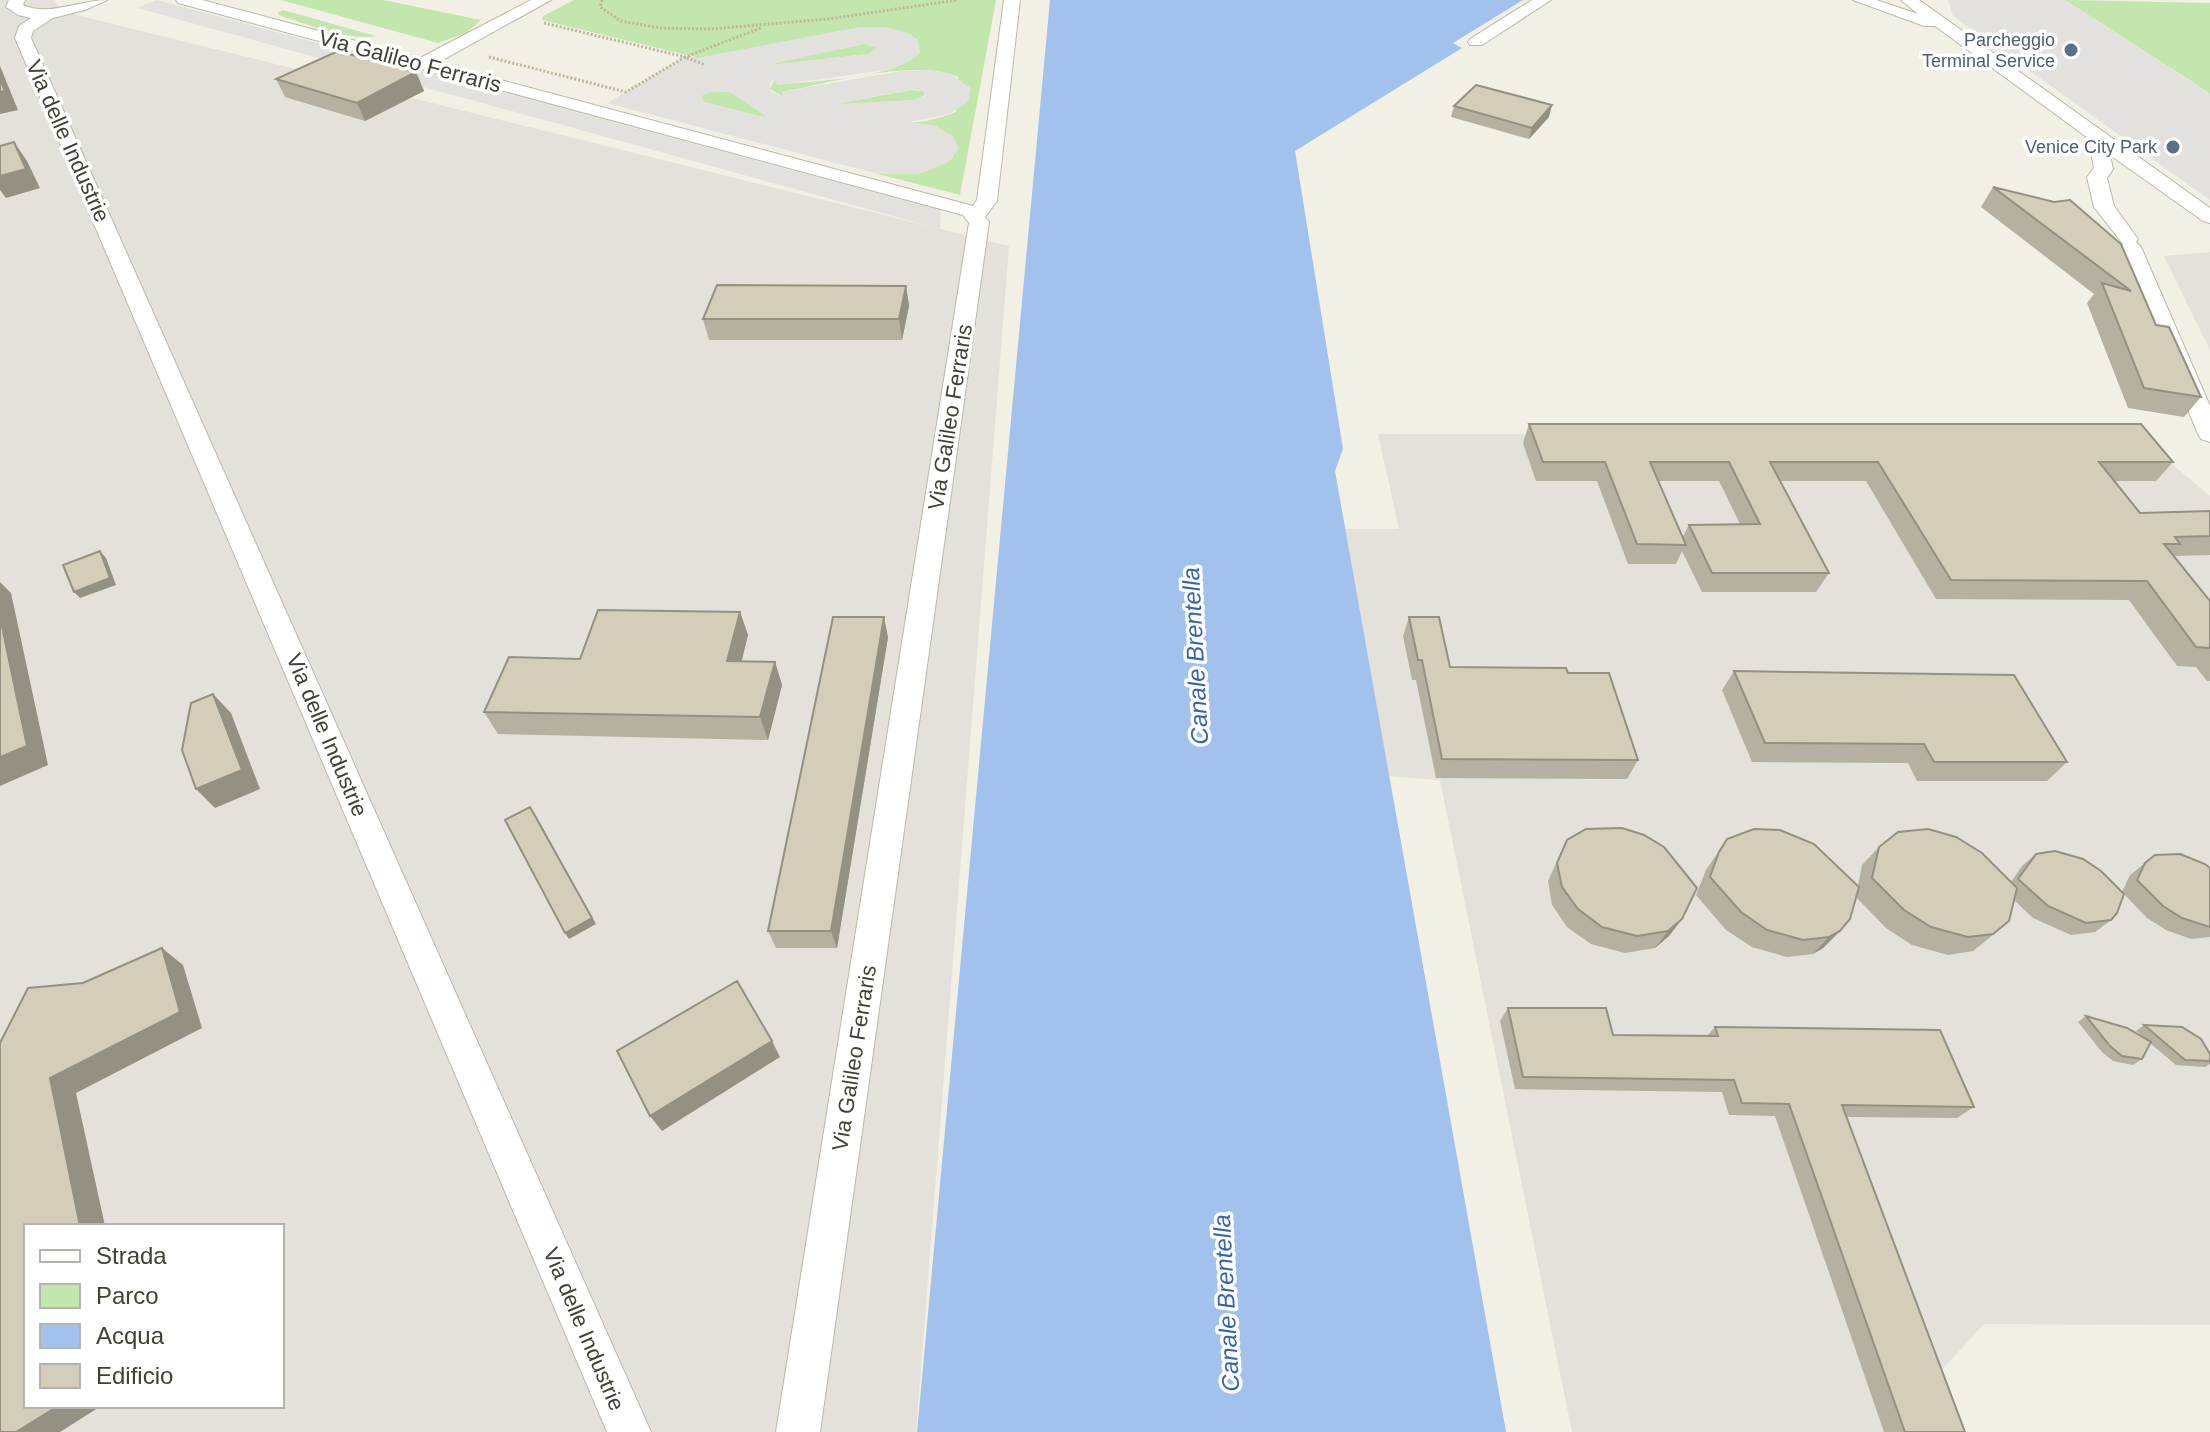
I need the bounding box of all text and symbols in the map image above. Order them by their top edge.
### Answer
street label: Via Galileo Ferraris [316,25,504,97]
place label: Parcheggio Terminal Service [1922,30,2055,71]
marker: Parcheggio Terminal Service [2062,41,2080,59]
street label: Via delle Industrie [21,56,115,226]
place label: Venice City Park [2025,137,2158,157]
marker: Venice City Park [2164,138,2182,156]
street label: Via Galileo Ferraris [923,322,977,512]
water label: Canale Brentella [1177,567,1213,745]
street label: Via delle Industrie [281,650,373,820]
street label: Via Galileo Ferraris [827,963,881,1153]
water label: Canale Brentella [1208,1214,1244,1392]
legend [24,1224,284,1408]
text: Strada [96,1242,167,1269]
street label: Via delle Industrie [538,1244,630,1414]
text: Parco [96,1282,159,1309]
text: Acqua [96,1322,165,1349]
text: Edificio [96,1362,173,1389]

